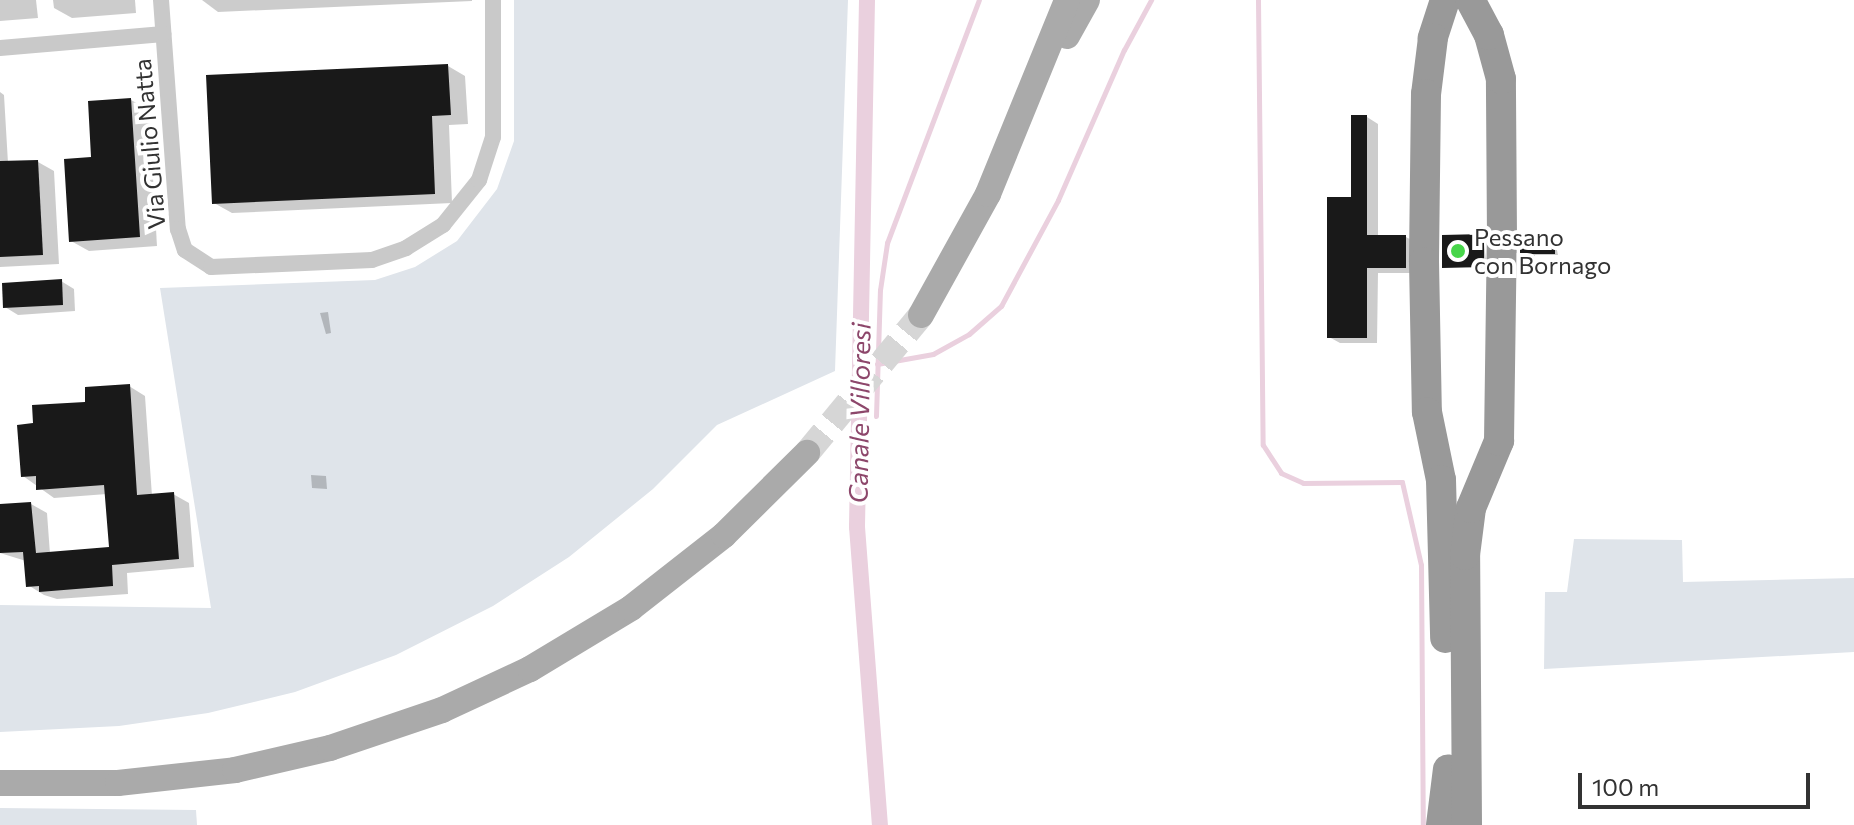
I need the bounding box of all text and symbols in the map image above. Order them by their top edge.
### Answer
street label: Via Giulio Natta [127,58,171,230]
place label: Pessano con Bornago [1474,223,1611,279]
marker: Pessano con Bornago [1449,242,1467,260]
water label: Canale Villoresi [842,322,876,504]
scale bar [1582,757,1814,807]
text: 100 m [1592,772,1659,801]

